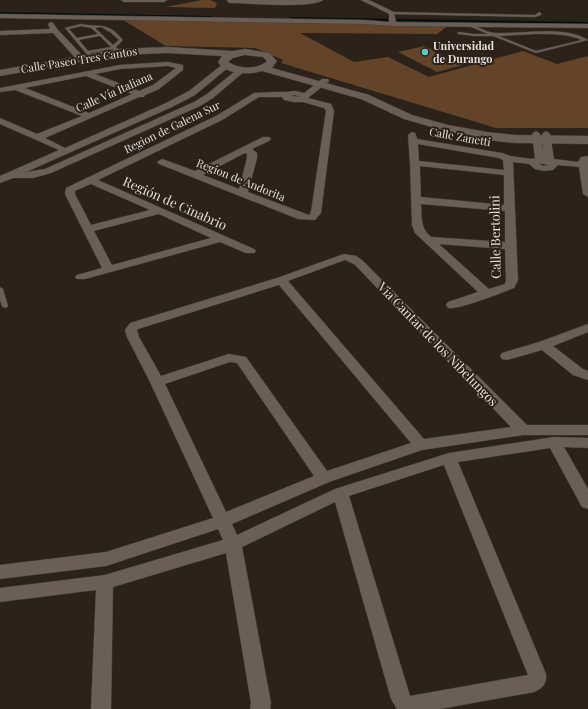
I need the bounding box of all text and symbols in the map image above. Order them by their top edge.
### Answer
place label: Universidad de Durango [433,38,494,66]
street label: Calle Paseo Tres Cantos [20,43,138,76]
marker: Universidad de Durango [420,47,430,57]
street label: Calle Vía Italiana [73,68,155,115]
street label: Region de Galena Sur [121,97,223,156]
street label: Calle Zanetti [428,124,492,149]
street label: Region de Andorita [194,155,288,204]
street label: Región de Cinabrio [120,172,230,233]
street label: Calle Bertolini [485,195,504,279]
street label: Via Cantar de los Nibelungos [374,277,502,409]

